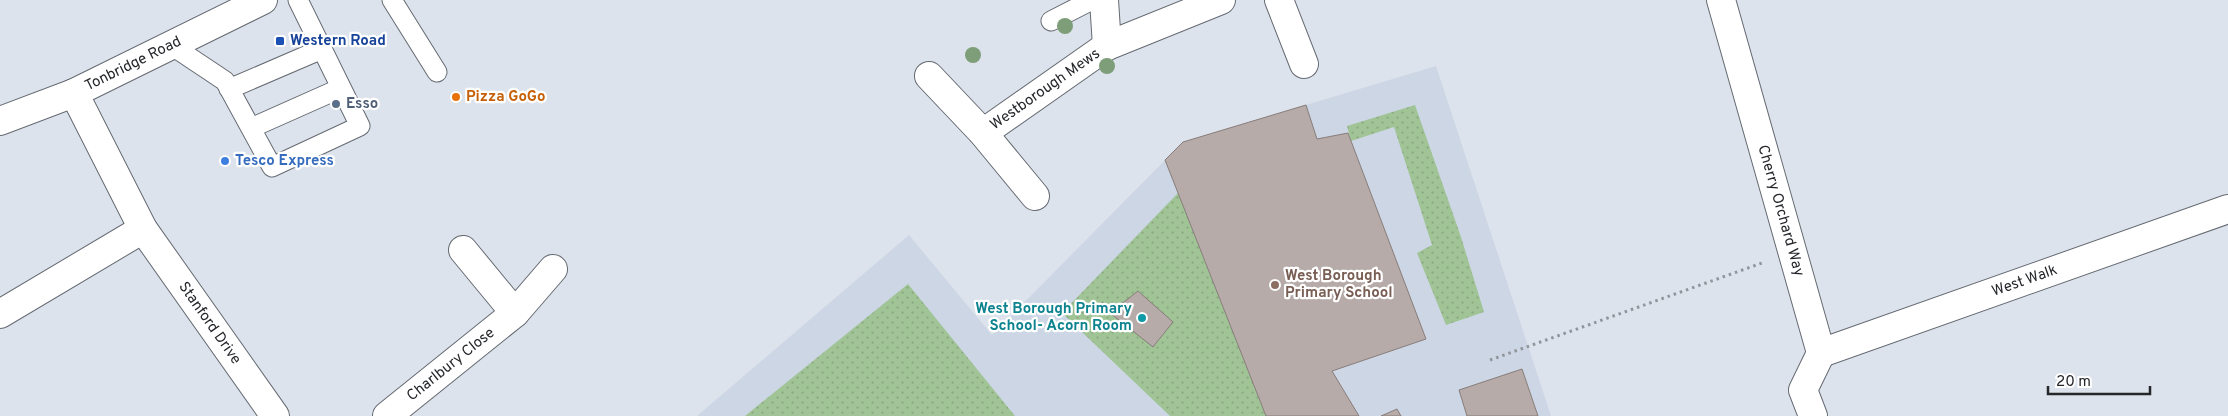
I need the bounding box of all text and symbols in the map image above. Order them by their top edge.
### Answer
street label: Tonbridge Road [82,32,185,96]
place label: Western Road [290,32,386,51]
marker: Western Road [274,35,286,47]
street label: Westborough Mews [987,44,1104,134]
place label: Pizza GoGo [466,88,545,107]
marker: Pizza GoGo [450,91,462,103]
place label: Esso [346,95,378,114]
marker: Esso [330,98,342,110]
street label: Cherry Orchard Way [1753,143,1808,279]
place label: Tesco Express [235,152,334,171]
marker: Tesco Express [219,155,231,167]
street label: West Walk [1989,261,2060,301]
place label: West Borough Primary School [1285,267,1393,303]
street label: Stanford Drive [174,278,245,368]
marker: West Borough Primary School [1269,279,1281,291]
place label: West Borough Primary School- Acorn Room [975,300,1132,336]
marker: West Borough Primary School- Acorn Room [1136,312,1148,324]
street label: Charlbury Close [403,324,499,406]
scale bar [2048,364,2150,396]
text: 20 m [2056,373,2091,392]

